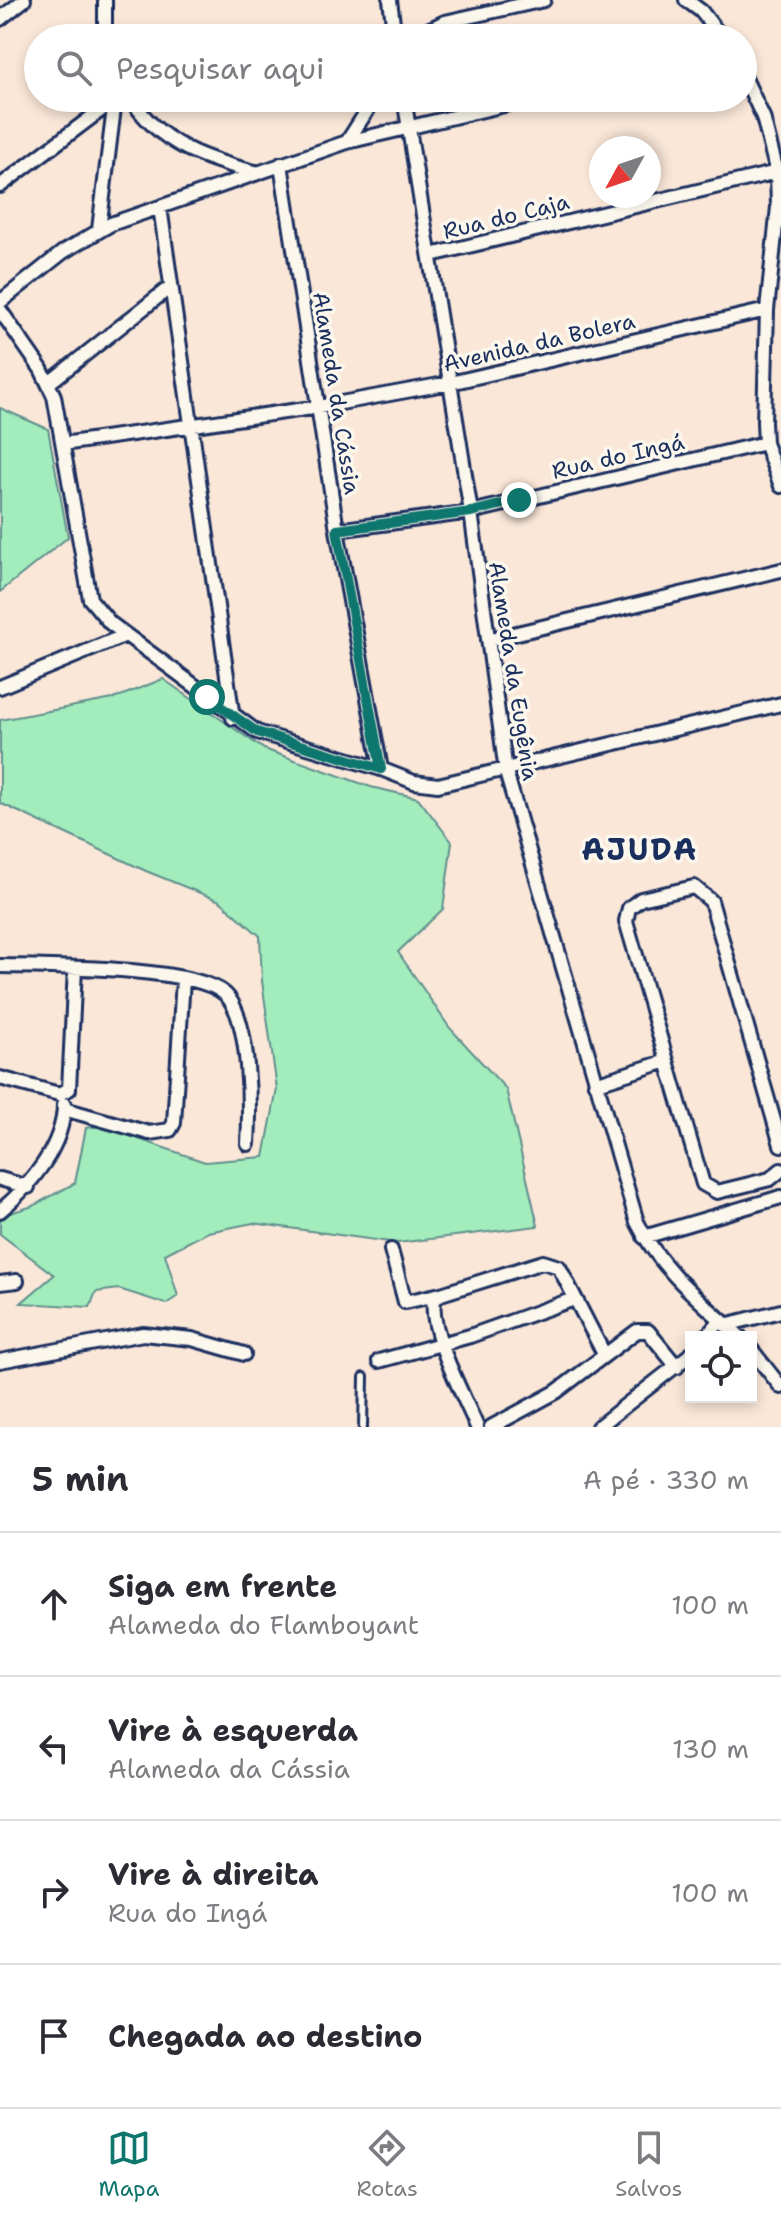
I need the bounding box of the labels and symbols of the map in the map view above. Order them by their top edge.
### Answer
north arrow [589,136,661,208]
street label: Rua do Caja [440,187,572,246]
street label: Alameda da Cássia [306,290,367,497]
street label: Avenida da Bolera [440,306,638,379]
street label: Rua do Ingá [549,427,687,486]
route end [501,482,537,518]
street label: Alameda da Eugênia [482,559,545,783]
route start [189,679,225,715]
district label: AJUDA [582,829,698,870]

